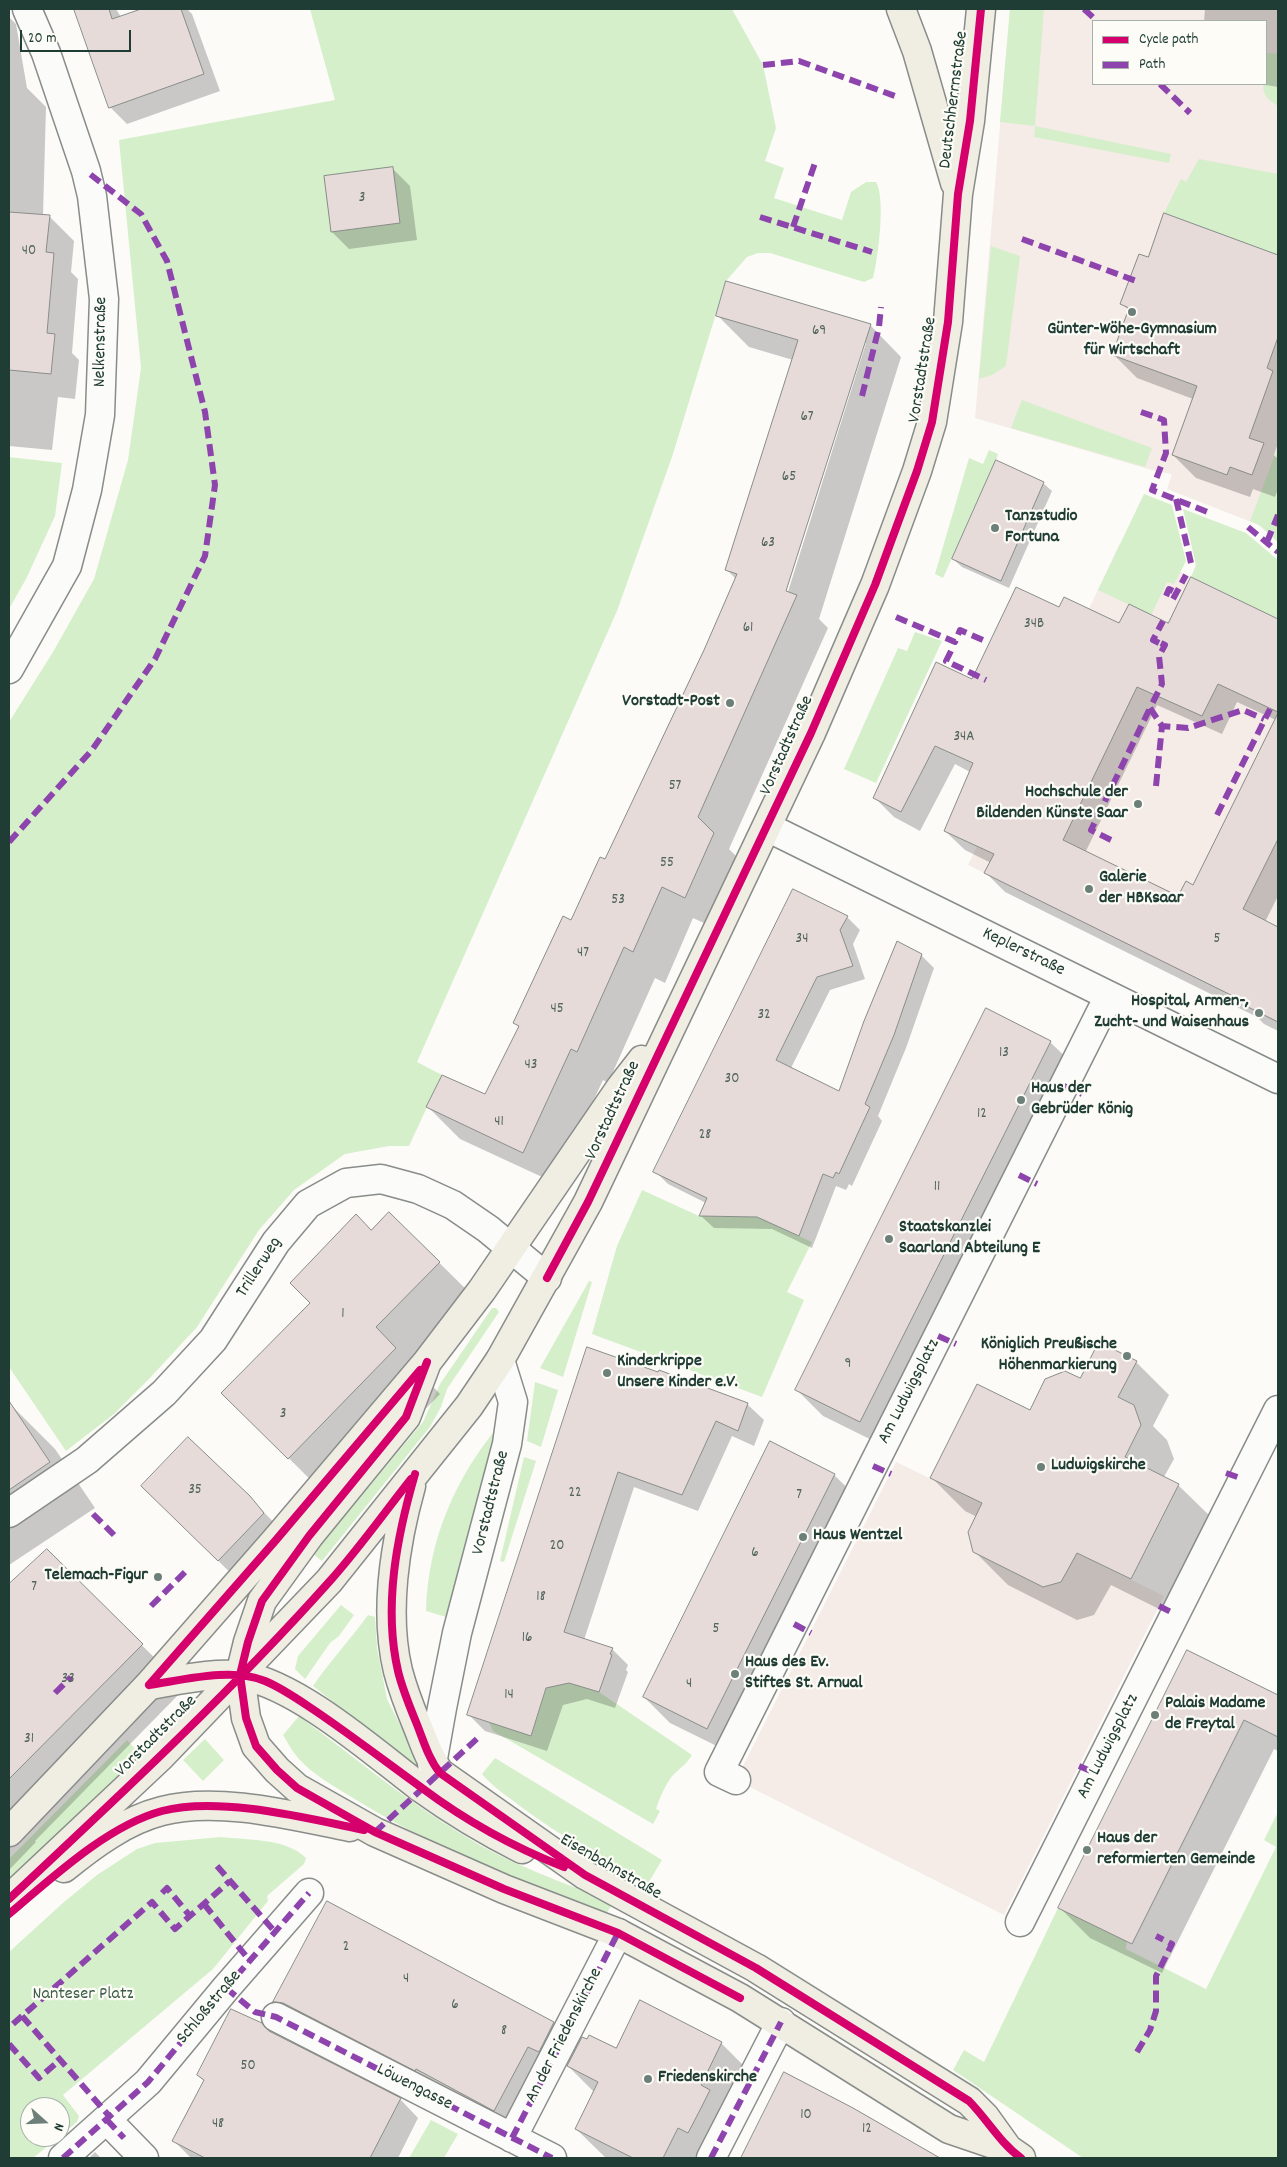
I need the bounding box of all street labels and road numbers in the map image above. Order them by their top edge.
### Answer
street label: Deutschherrnstraße [936,30,974,170]
street label: Nelkenstraße [90,297,114,387]
street label: Vorstadtstraße [905,316,943,424]
street label: Vorstadtstraße [756,693,820,799]
street label: Keplerstraße [978,924,1068,982]
street label: Vorstadtstraße [582,1058,646,1164]
street label: Trillerweg [232,1234,288,1302]
street label: Am Ludwigsplatz [874,1336,946,1448]
street label: Vorstadtstraße [469,1449,515,1557]
street label: Am Ludwigsplatz [1073,1691,1145,1803]
street label: Vorstadtstraße [112,1692,202,1782]
street label: Eisenbahnstraße [555,1830,665,1906]
street label: An der Friedenskirche [522,1965,608,2107]
street label: Schloßstraße [173,1967,247,2049]
street label: Löwengasse [372,2060,456,2116]

